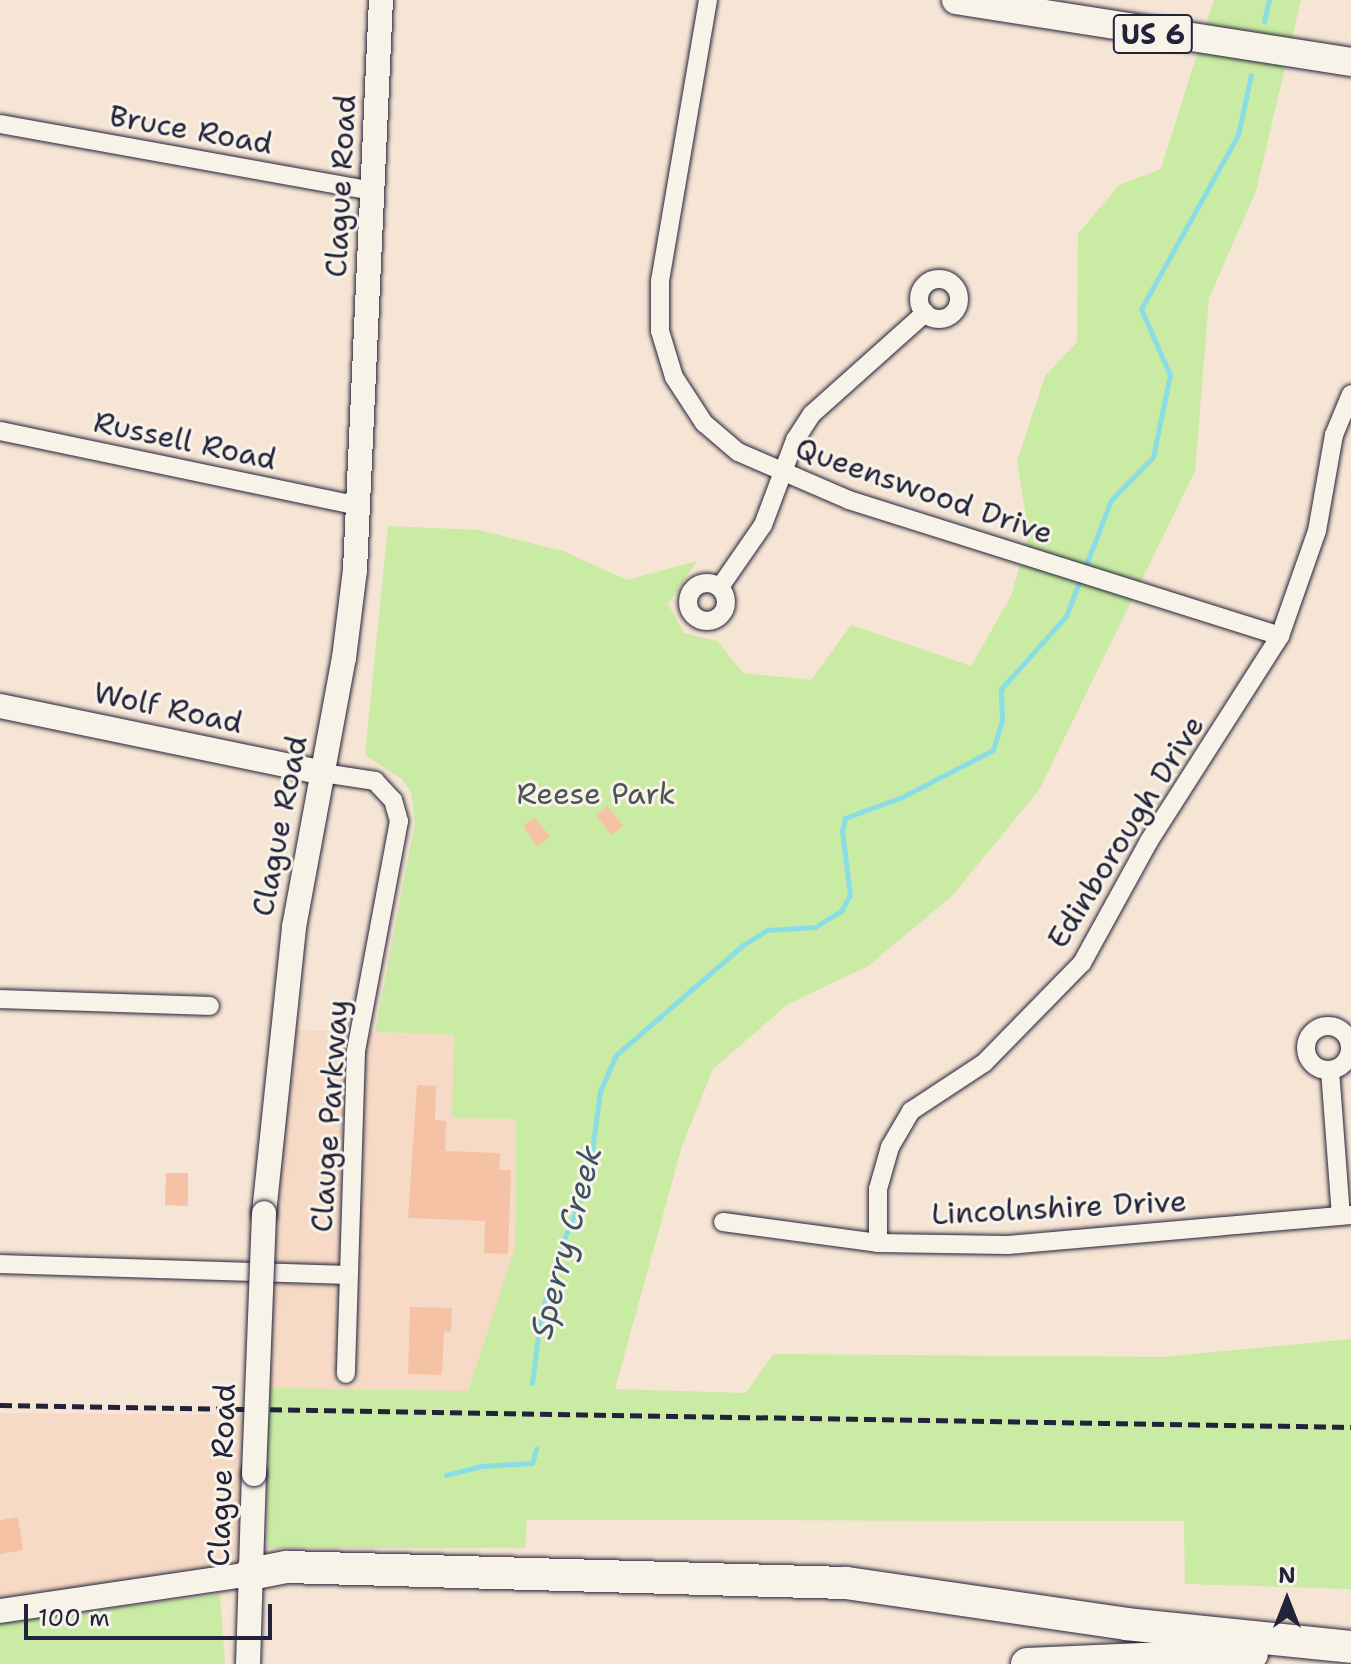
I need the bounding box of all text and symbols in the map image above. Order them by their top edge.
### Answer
road number: US 6 [1111,10,1195,58]
street label: Clague Road [318,94,364,278]
street label: Bruce Road [107,98,275,162]
street label: Russell Road [90,404,280,478]
street label: Queenswood Drive [791,430,1057,552]
street label: Wolf Road [90,675,246,741]
street label: Edinborough Drive [1040,709,1212,955]
street label: Clague Road [245,733,315,919]
park label: Reese Park [516,776,676,812]
street label: Clauge Parkway [304,998,356,1234]
water label: Sperry Creek [522,1141,610,1343]
street label: Lincolnshire Drive [930,1183,1188,1233]
street label: Clague Road [201,1383,243,1567]
north arrow [1247,1560,1327,1640]
text: N [1278,1561,1296,1590]
scale bar [28,1588,276,1638]
text: 100 m [38,1602,110,1634]

